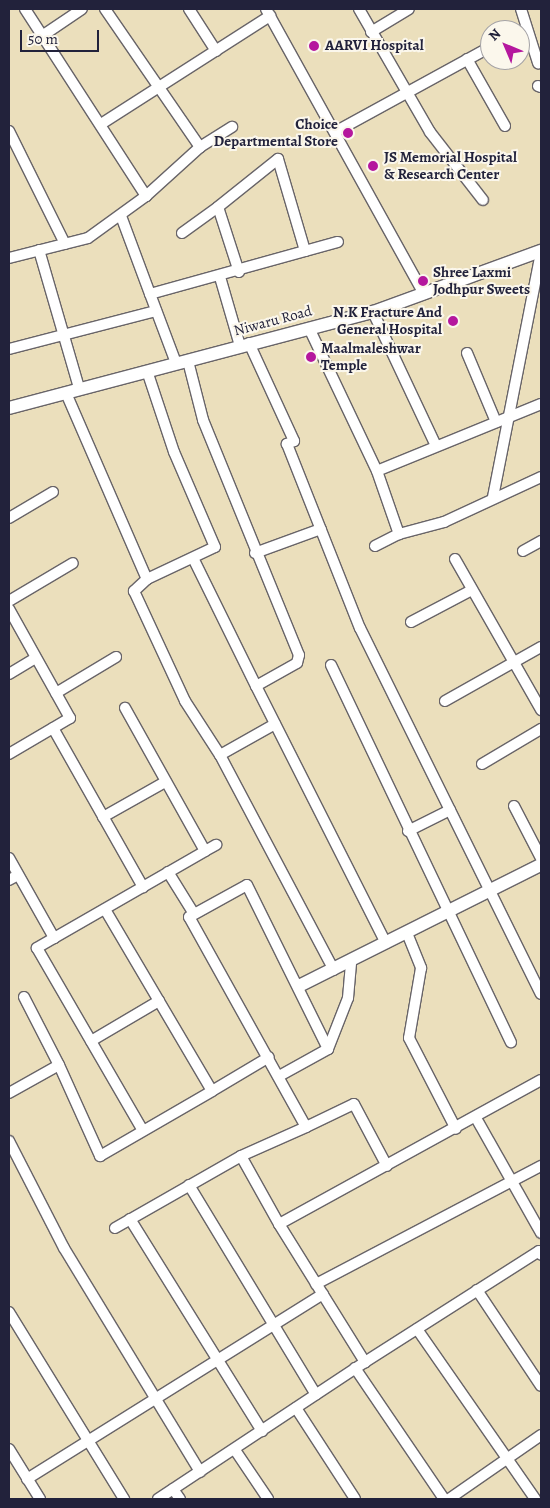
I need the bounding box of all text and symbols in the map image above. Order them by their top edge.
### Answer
scale bar [22,20,101,52]
north arrow [480,20,530,70]
text: N [484,24,505,45]
text: 50 m [28,29,58,49]
place label: AARVI Hospital [325,37,424,55]
marker: AARVI Hospital [307,39,321,53]
place label: Choice Departmental Store [214,115,338,150]
marker: Choice Departmental Store [342,127,354,139]
place label: JS Memorial Hospital & Research Center [384,148,517,183]
marker: JS Memorial Hospital & Research Center [366,159,380,173]
place label: Shree Laxmi Jodhpur Sweets [433,263,530,298]
marker: Shree Laxmi Jodhpur Sweets [417,275,429,287]
street label: Niwaru Road [232,302,314,340]
place label: N.K Fracture And General Hospital [333,303,442,338]
marker: N.K Fracture And General Hospital [446,314,460,328]
place label: Maalmaleshwar Temple [321,339,421,374]
marker: Maalmaleshwar Temple [305,351,317,363]

